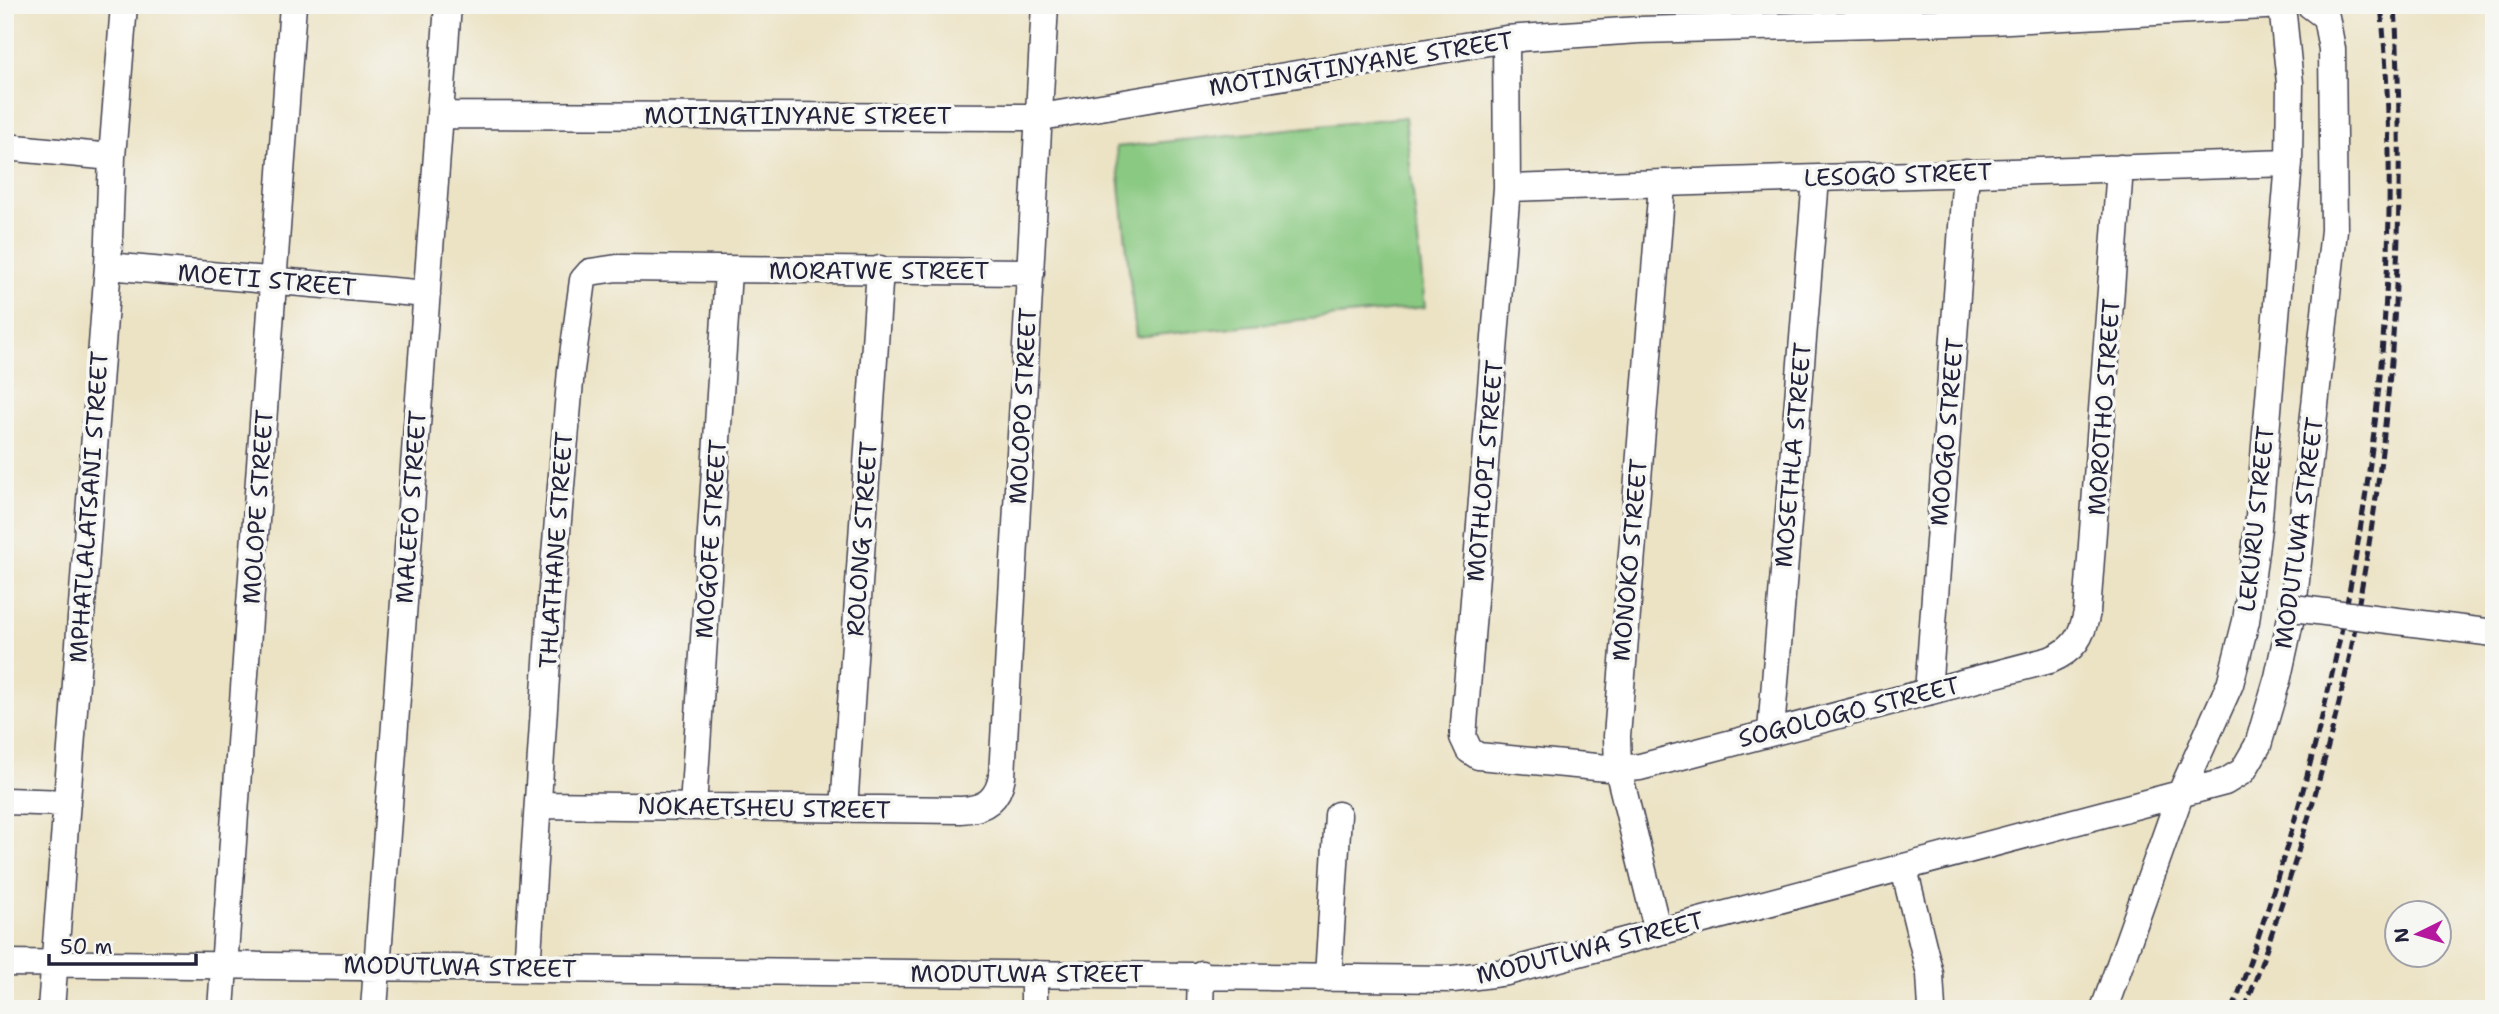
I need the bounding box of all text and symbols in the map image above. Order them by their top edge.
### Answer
street label: MOTINGTINYANE STREET [1207,24,1515,104]
street label: MOTINGTINYANE STREET [644,100,952,132]
street label: LESOGO STREET [1803,156,1993,194]
street label: MORATWE STREET [769,255,989,287]
street label: MOETI STREET [176,256,358,304]
street label: MOROTHO STREET [2080,297,2128,517]
street label: MOLOPO STREET [1002,307,1044,505]
street label: MOOGO STREET [1923,336,1971,528]
street label: MOSETHLA STREET [1767,341,1819,569]
street label: MPHATLALATSANI STREET [62,350,116,664]
street label: MOTHLOPI STREET [1459,359,1511,583]
street label: MOLOPE STREET [235,408,281,605]
street label: MALEFO STREET [388,409,434,605]
street label: MODUTLWA STREET [2267,415,2331,651]
street label: LEKURU STREET [2230,424,2282,614]
street label: THLATHANE STREET [532,430,580,669]
street label: MOGOFE STREET [688,438,734,640]
street label: ROLONG STREET [839,440,885,638]
street label: MONOKO STREET [1605,457,1655,663]
street label: SOGOLOGO STREET [1735,669,1963,755]
street label: NOKAETSHEU STREET [637,790,891,826]
north arrow [2384,898,2454,968]
street label: MODUTLWA STREET [1473,904,1707,992]
scale bar [49,923,196,967]
text: N [2388,927,2415,944]
text: 50 m [60,933,113,961]
street label: MODUTLWA STREET [343,949,577,985]
street label: MODUTLWA STREET [910,958,1144,990]

